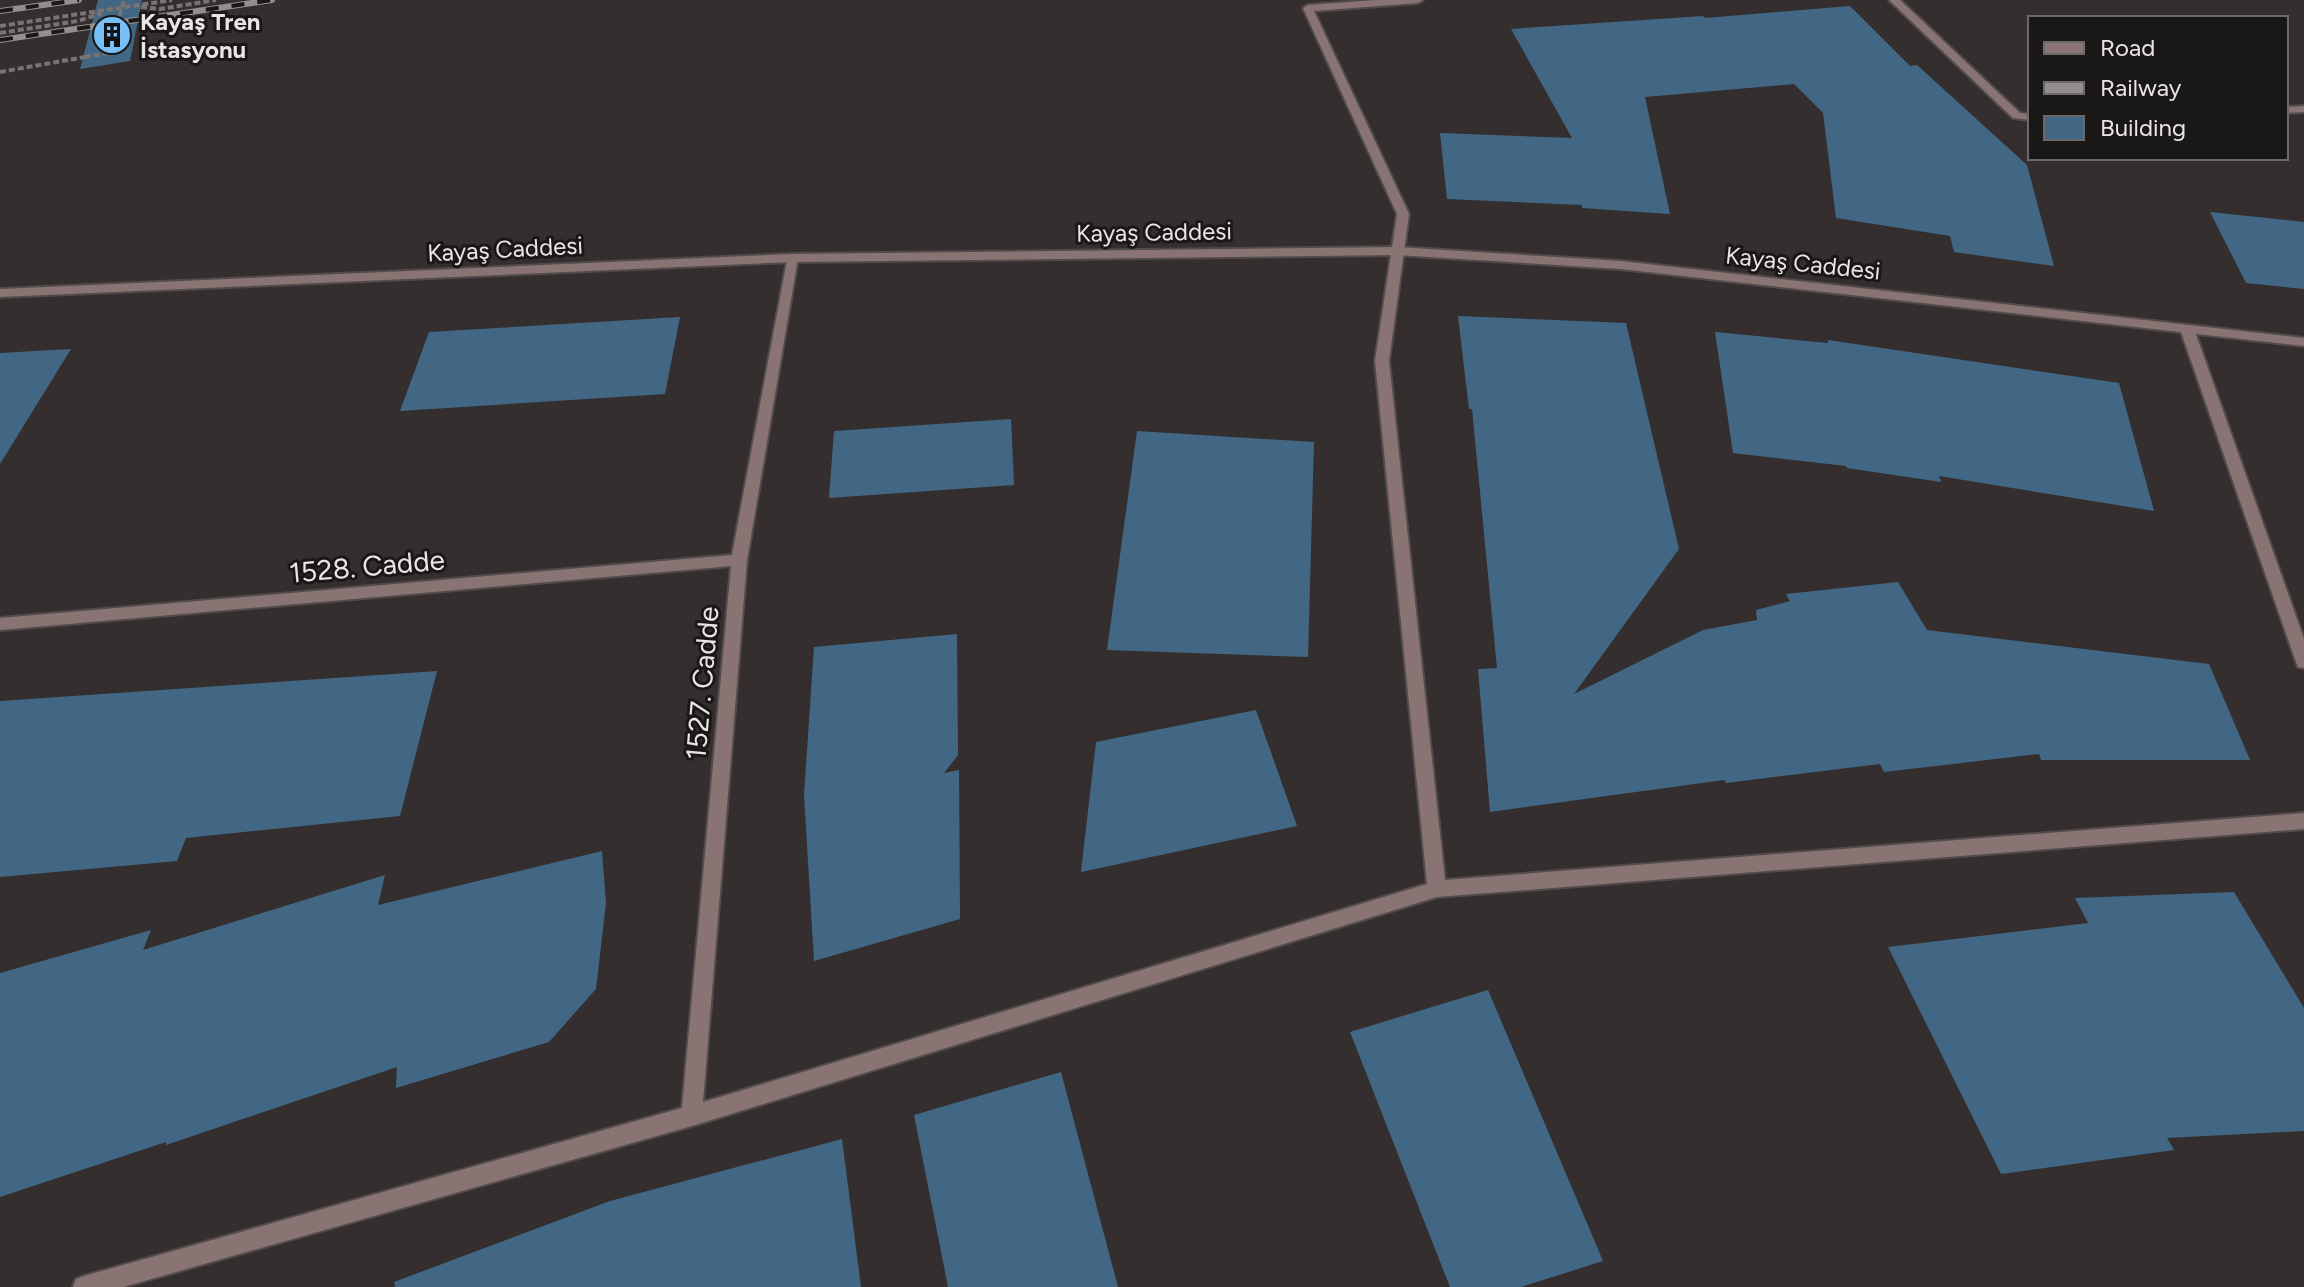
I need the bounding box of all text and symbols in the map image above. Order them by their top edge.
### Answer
place label: Kayaş Tren İstasyonu [140,7,260,64]
building icon: Kayaş Tren İstasyonu [91,14,133,56]
legend [2028,16,2288,160]
text: Road [2100,33,2155,62]
text: Railway [2100,73,2182,102]
text: Building [2100,113,2186,142]
street label: Kayaş Caddesi [1076,216,1232,248]
street label: Kayaş Caddesi [426,230,584,268]
street label: Kayaş Caddesi [1724,240,1882,286]
street label: 1528. Cadde [288,542,446,590]
street label: 1527. Cadde [678,605,726,761]

